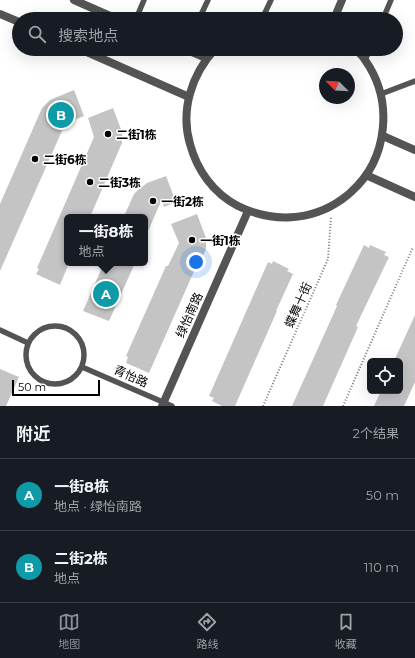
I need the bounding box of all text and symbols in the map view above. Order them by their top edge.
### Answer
search box [12,12,403,56]
icon: search [26,23,48,45]
text: 搜索地点 [58,26,118,45]
north arrow [319,68,355,104]
pin: B [48,100,74,130]
place label: 二街1栋 [116,127,157,142]
marker: 二街1栋 [103,129,113,139]
place label: 二街6栋 [43,152,87,167]
marker: 二街6栋 [30,154,40,164]
place label: 二街3栋 [98,175,141,190]
marker: 二街3栋 [85,177,95,187]
place label: 一街2栋 [161,194,204,209]
marker: 一街2栋 [148,196,158,206]
popup [64,214,148,266]
text: 一街8栋 [79,222,133,241]
place label: 一街1栋 [200,233,241,248]
marker: 一街1栋 [187,235,197,245]
text: 地点 [79,243,105,259]
your location [186,252,206,272]
pin: A [93,279,119,309]
street label: 蝶舞十街 [281,280,315,330]
street label: 绿怡南路 [172,290,206,340]
map controls [367,358,403,394]
button: locate [367,358,403,394]
street label: 青怡路 [111,362,151,390]
scale bar [12,378,100,397]
text: 50 m [18,380,46,394]
text: 附近 [16,424,50,444]
text: 2个结果 [353,425,399,441]
text: 一街8栋 [54,477,109,496]
text: A [24,487,34,503]
text: 50 m [366,487,399,503]
text: 地点 · 绿怡南路 [54,498,142,514]
text: 二街2栋 [54,549,108,568]
text: B [24,559,34,575]
text: 110 m [364,559,399,575]
text: 地点 [54,570,80,586]
tab: 地图 [58,611,80,651]
tab: 路线 [196,611,218,651]
tab: 收藏 [335,611,357,651]

